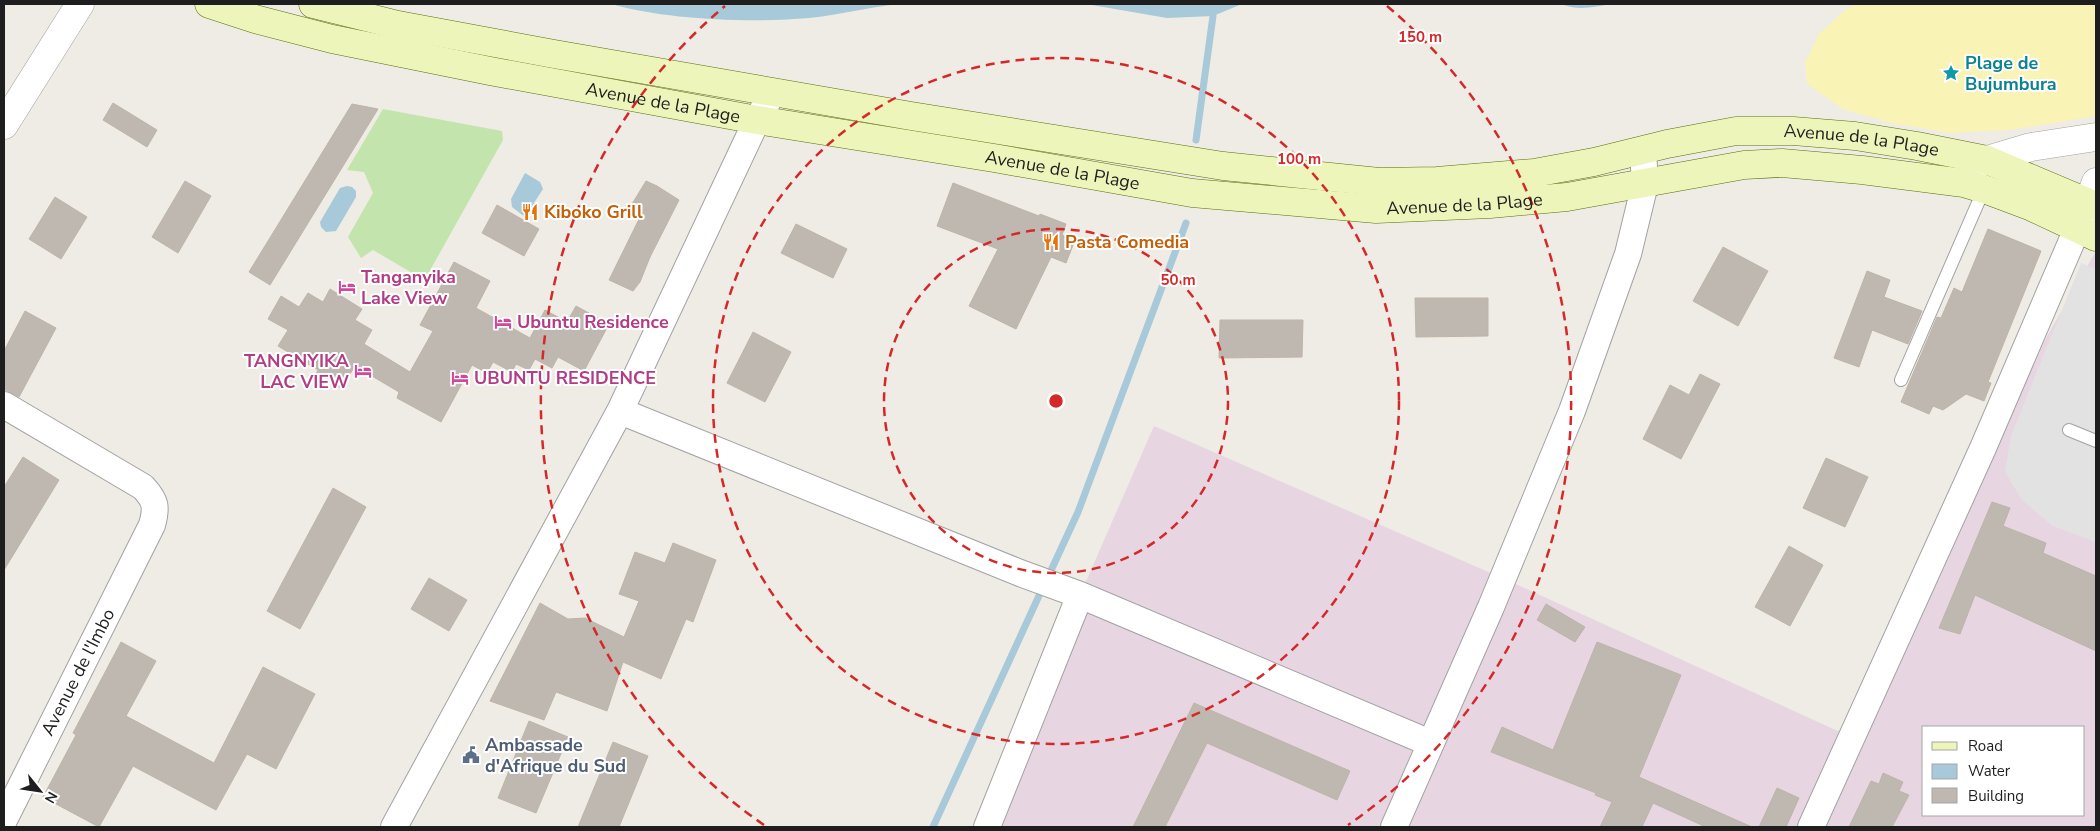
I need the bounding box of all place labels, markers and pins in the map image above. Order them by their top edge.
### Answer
place label: Plage de Bujumbura [1965,51,2057,96]
place icon: Plage de Bujumbura [1941,63,1961,83]
place label: Kiboko Grill [544,200,643,224]
restaurant icon: Kiboko Grill [520,202,540,222]
place label: Pasta Comedia [1065,230,1189,254]
restaurant icon: Pasta Comedia [1041,232,1061,252]
place label: Tanganyika Lake View [361,265,456,310]
hotel icon: Tanganyika Lake View [337,277,357,297]
place label: Ubuntu Residence [517,310,669,334]
hotel icon: Ubuntu Residence [493,312,513,332]
place label: TANGNYIKA LAC VIEW [244,349,350,394]
hotel icon: TANGNYIKA LAC VIEW [353,361,373,381]
place label: UBUNTU RESIDENCE [474,366,656,390]
hotel icon: UBUNTU RESIDENCE [450,368,470,388]
centre of rings [1047,392,1065,410]
place label: Ambassade d'Afrique du Sud [485,733,626,778]
public building icon: Ambassade d'Afrique du Sud [461,745,481,765]

